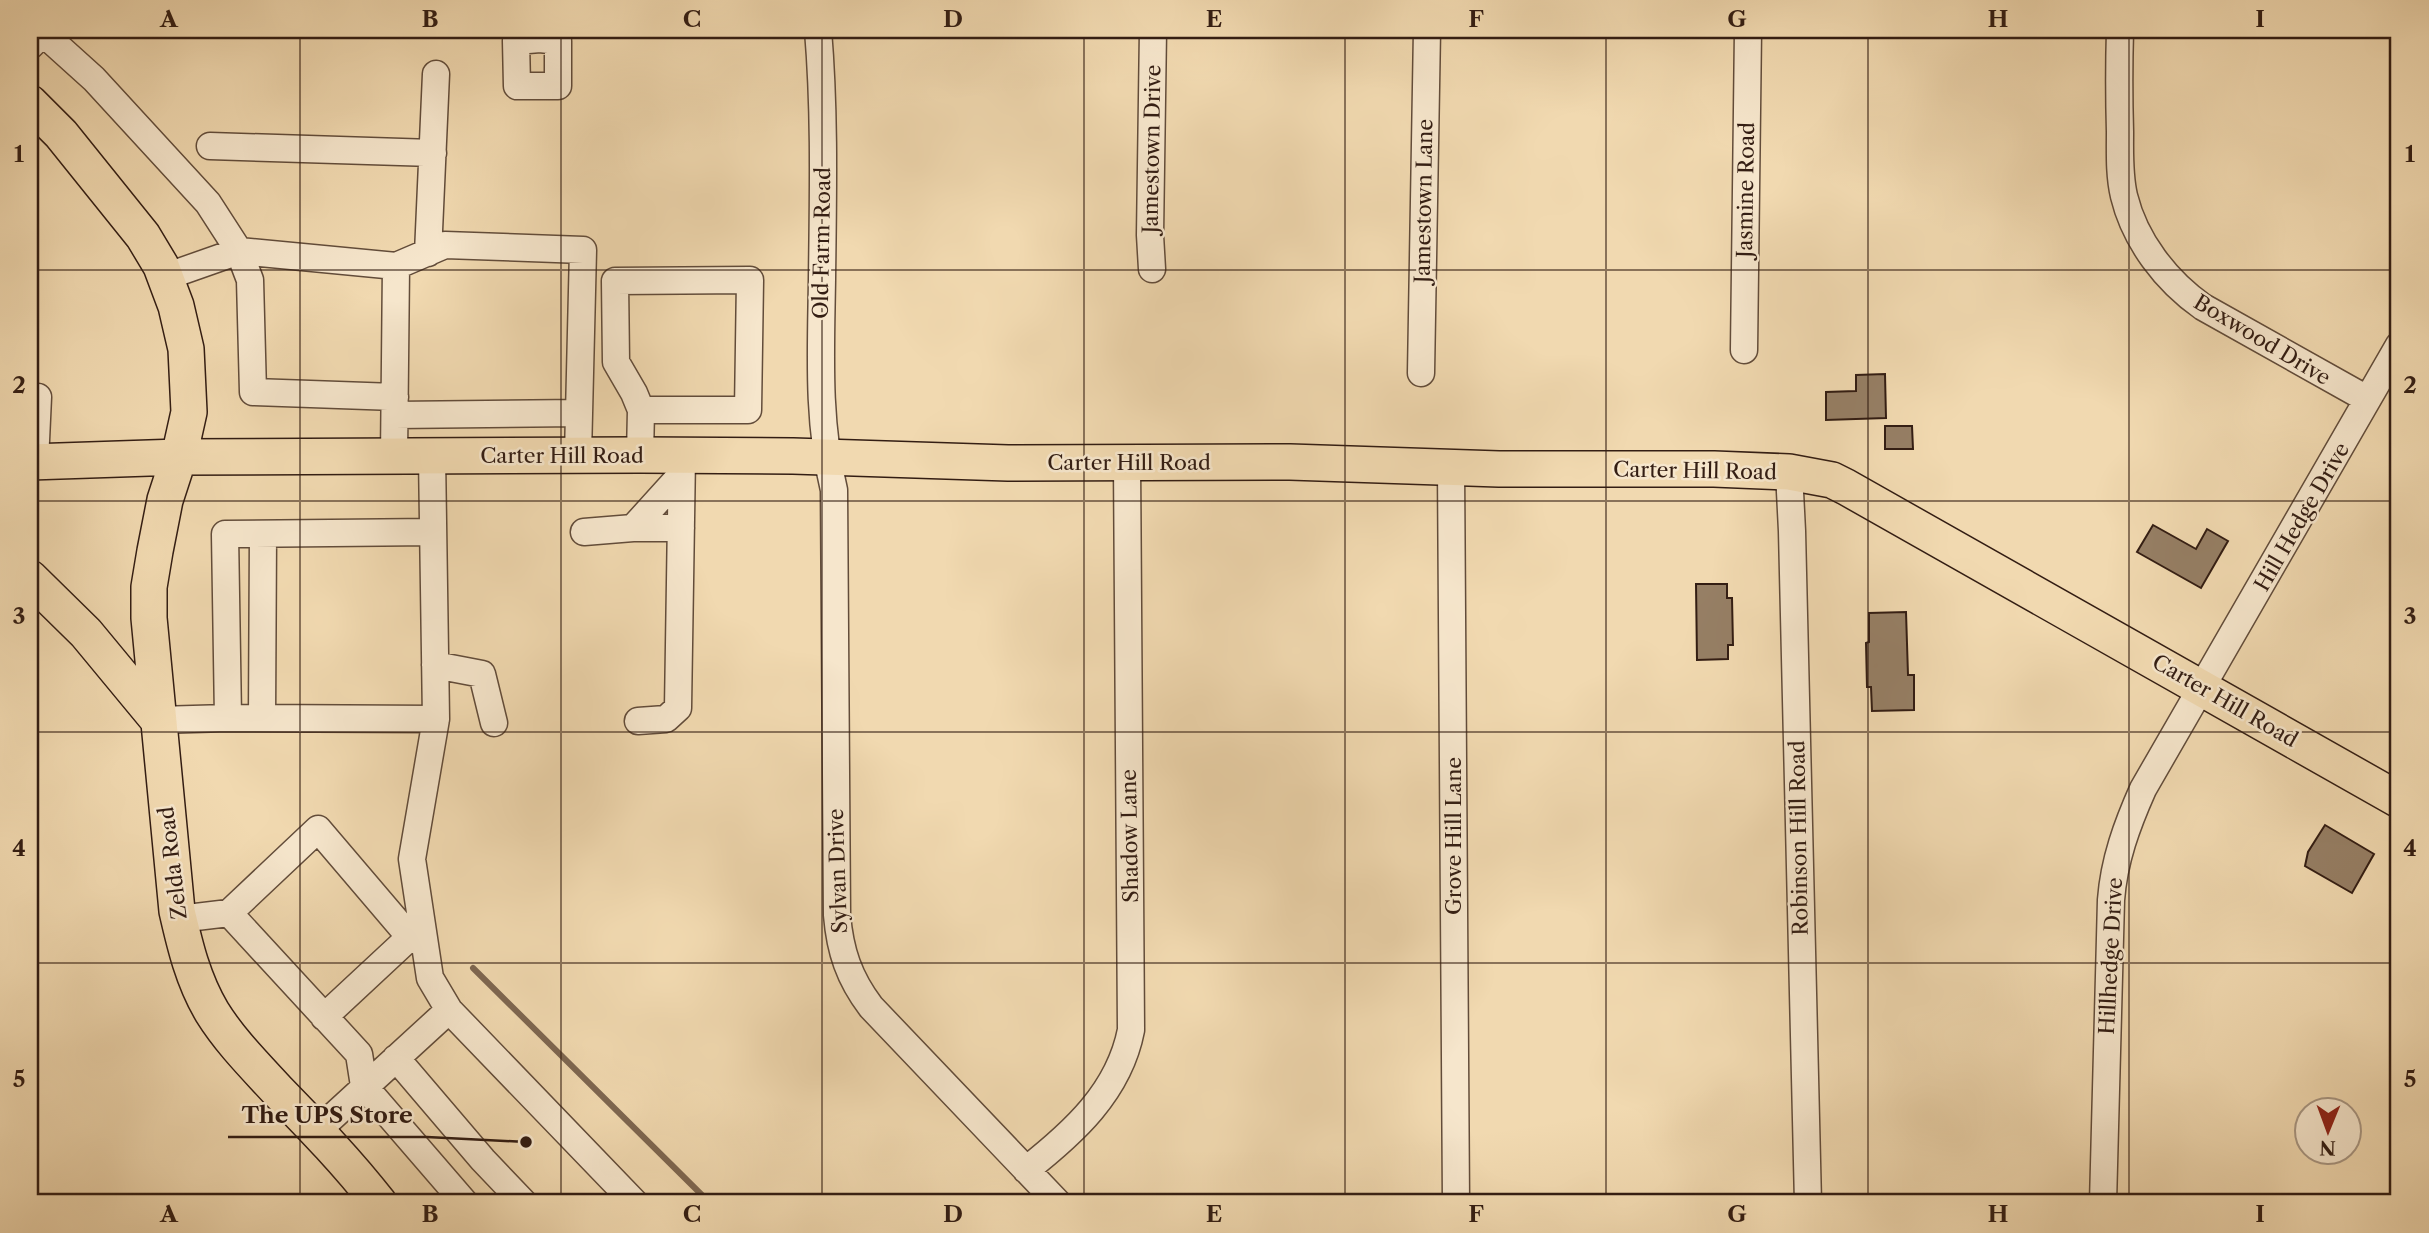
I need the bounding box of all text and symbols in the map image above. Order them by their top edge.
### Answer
text: A [159,5,179,33]
text: B [421,5,439,33]
text: C [683,5,701,33]
text: D [943,5,963,33]
text: E [1206,5,1222,33]
text: F [1468,5,1484,33]
text: G [1727,5,1747,33]
text: H [1988,5,2009,33]
text: I [2255,5,2265,33]
street label: Jamestown Drive [1137,64,1165,237]
street label: Jamestown Lane [1410,119,1437,286]
street label: Jasmine Road [1732,122,1759,261]
text: 1 [14,140,25,168]
text: 1 [2405,140,2416,168]
street label: Old Farm Road [808,167,835,319]
street label: Boxwood Drive [2190,289,2335,390]
text: 2 [12,371,26,399]
text: 2 [2403,371,2417,399]
street label: Hill Hedge Drive [2249,438,2354,595]
street label: Carter Hill Road [480,443,644,468]
street label: Carter Hill Road [1047,450,1211,475]
street label: Carter Hill Road [1613,457,1777,484]
text: 3 [13,602,26,630]
text: 3 [2404,602,2417,630]
street label: Carter Hill Road [2148,649,2303,752]
street label: Robinson Hill Road [1784,740,1813,936]
street label: Grove Hill Lane [1441,757,1466,915]
street label: Shadow Lane [1116,769,1143,903]
street label: Zelda Road [153,805,192,921]
street label: Sylvan Drive [823,808,852,934]
text: 4 [12,834,26,862]
text: 4 [2403,834,2417,862]
street label: Hillhedge Drive [2094,877,2127,1035]
text: 5 [13,1065,25,1093]
text: 5 [2404,1065,2416,1093]
callout: The UPS Store [228,1093,427,1137]
north arrow [2292,1096,2362,1166]
text: The UPS Store [241,1101,413,1129]
text: N [2319,1136,2336,1159]
text: A [159,1200,179,1228]
text: B [421,1200,439,1228]
text: C [683,1200,701,1228]
text: D [943,1200,963,1228]
text: E [1206,1200,1222,1228]
text: F [1468,1200,1484,1228]
text: G [1727,1200,1747,1228]
text: H [1988,1200,2009,1228]
text: I [2255,1200,2265,1228]

